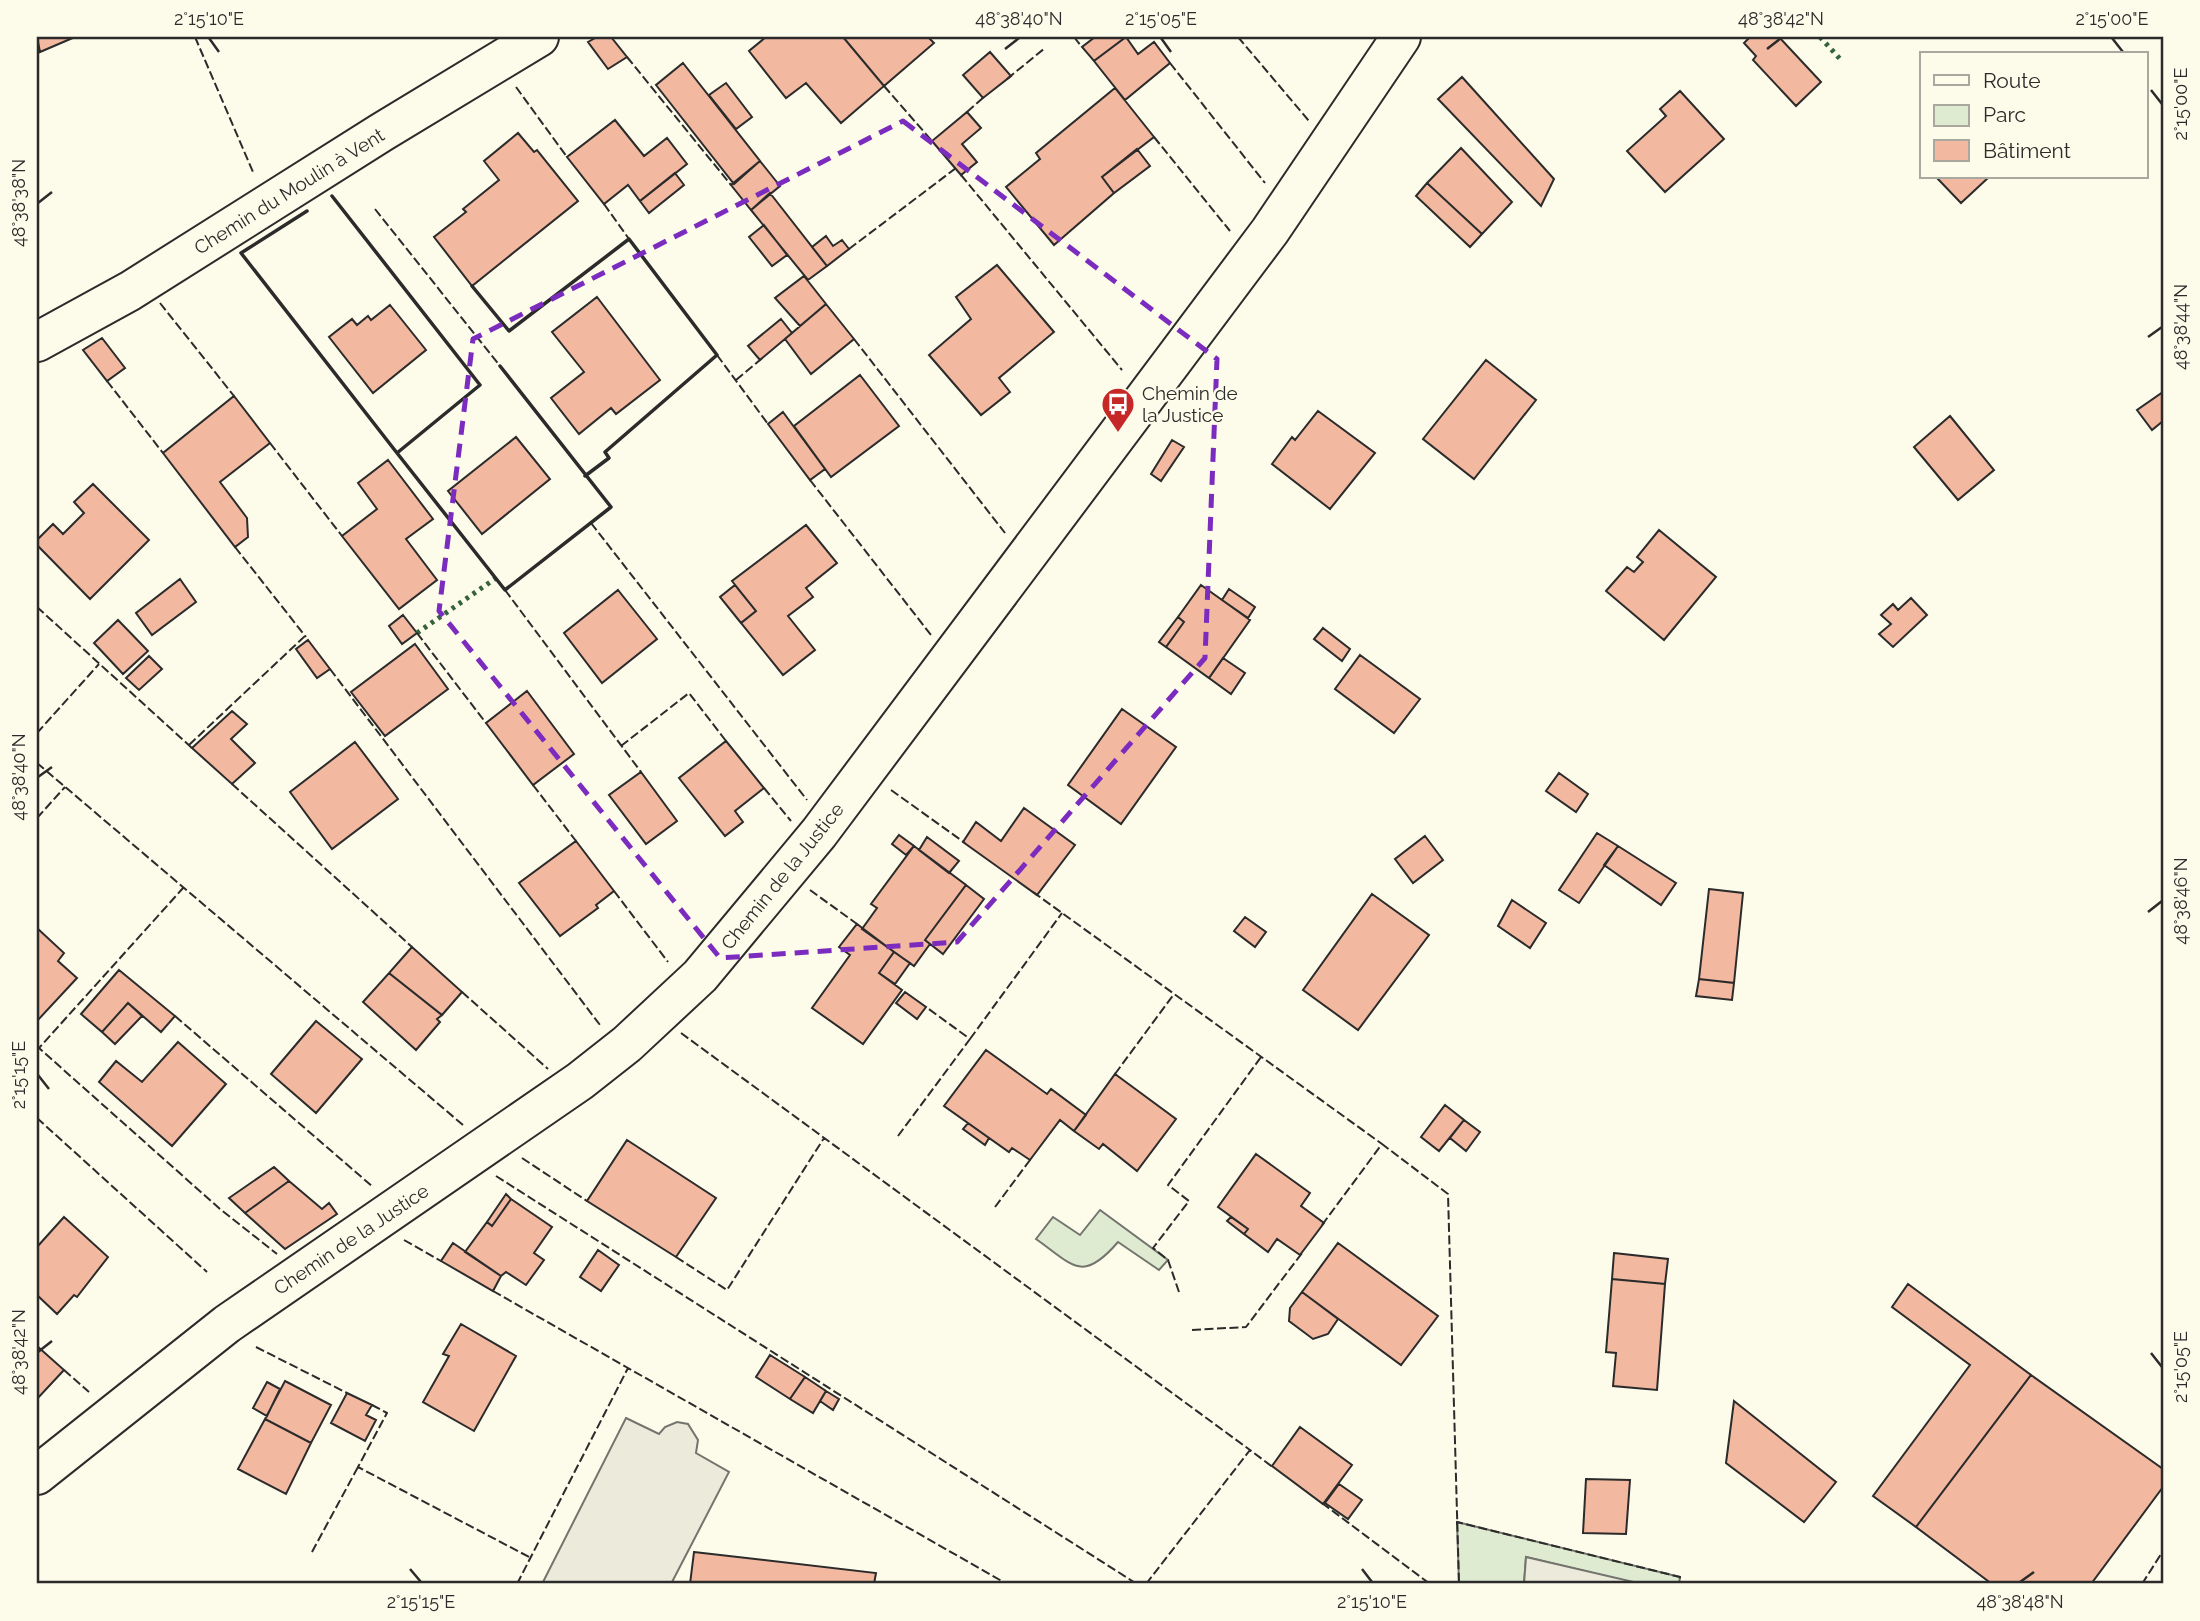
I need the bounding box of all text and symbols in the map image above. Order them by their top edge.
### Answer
text: 2°15'10"E [174,8,244,29]
text: 48°38'40"N [975,8,1063,29]
text: 2°15'05"E [1125,8,1197,29]
text: 48°38'42"N [1738,8,1824,29]
text: 2°15'00"E [2075,8,2149,29]
legend [1920,52,2148,178]
text: 2°15'00"E [2170,67,2191,141]
text: Route [1983,68,2041,93]
text: Parc [1983,102,2026,127]
street label: Chemin du Moulin à Vent [190,123,389,259]
text: Bâtiment [1983,138,2071,163]
text: 48°38'38"N [8,159,29,247]
text: 48°38'44"N [2170,284,2191,370]
place label: Chemin de la Justice [1142,382,1238,426]
bus stop icon: Chemin de la Justice [1099,385,1137,434]
text: 48°38'40"N [8,733,29,821]
street label: Chemin de la Justice [716,798,848,954]
text: 48°38'46"N [2170,857,2191,945]
text: 2°15'15"E [8,1041,29,1109]
street label: Chemin de la Justice [269,1179,433,1299]
text: 48°38'42"N [8,1309,29,1395]
text: 2°15'05"E [2170,1331,2191,1403]
text: 2°15'15"E [387,1591,455,1612]
text: 2°15'10"E [1337,1591,1407,1612]
text: 48°38'48"N [1976,1591,2064,1612]

